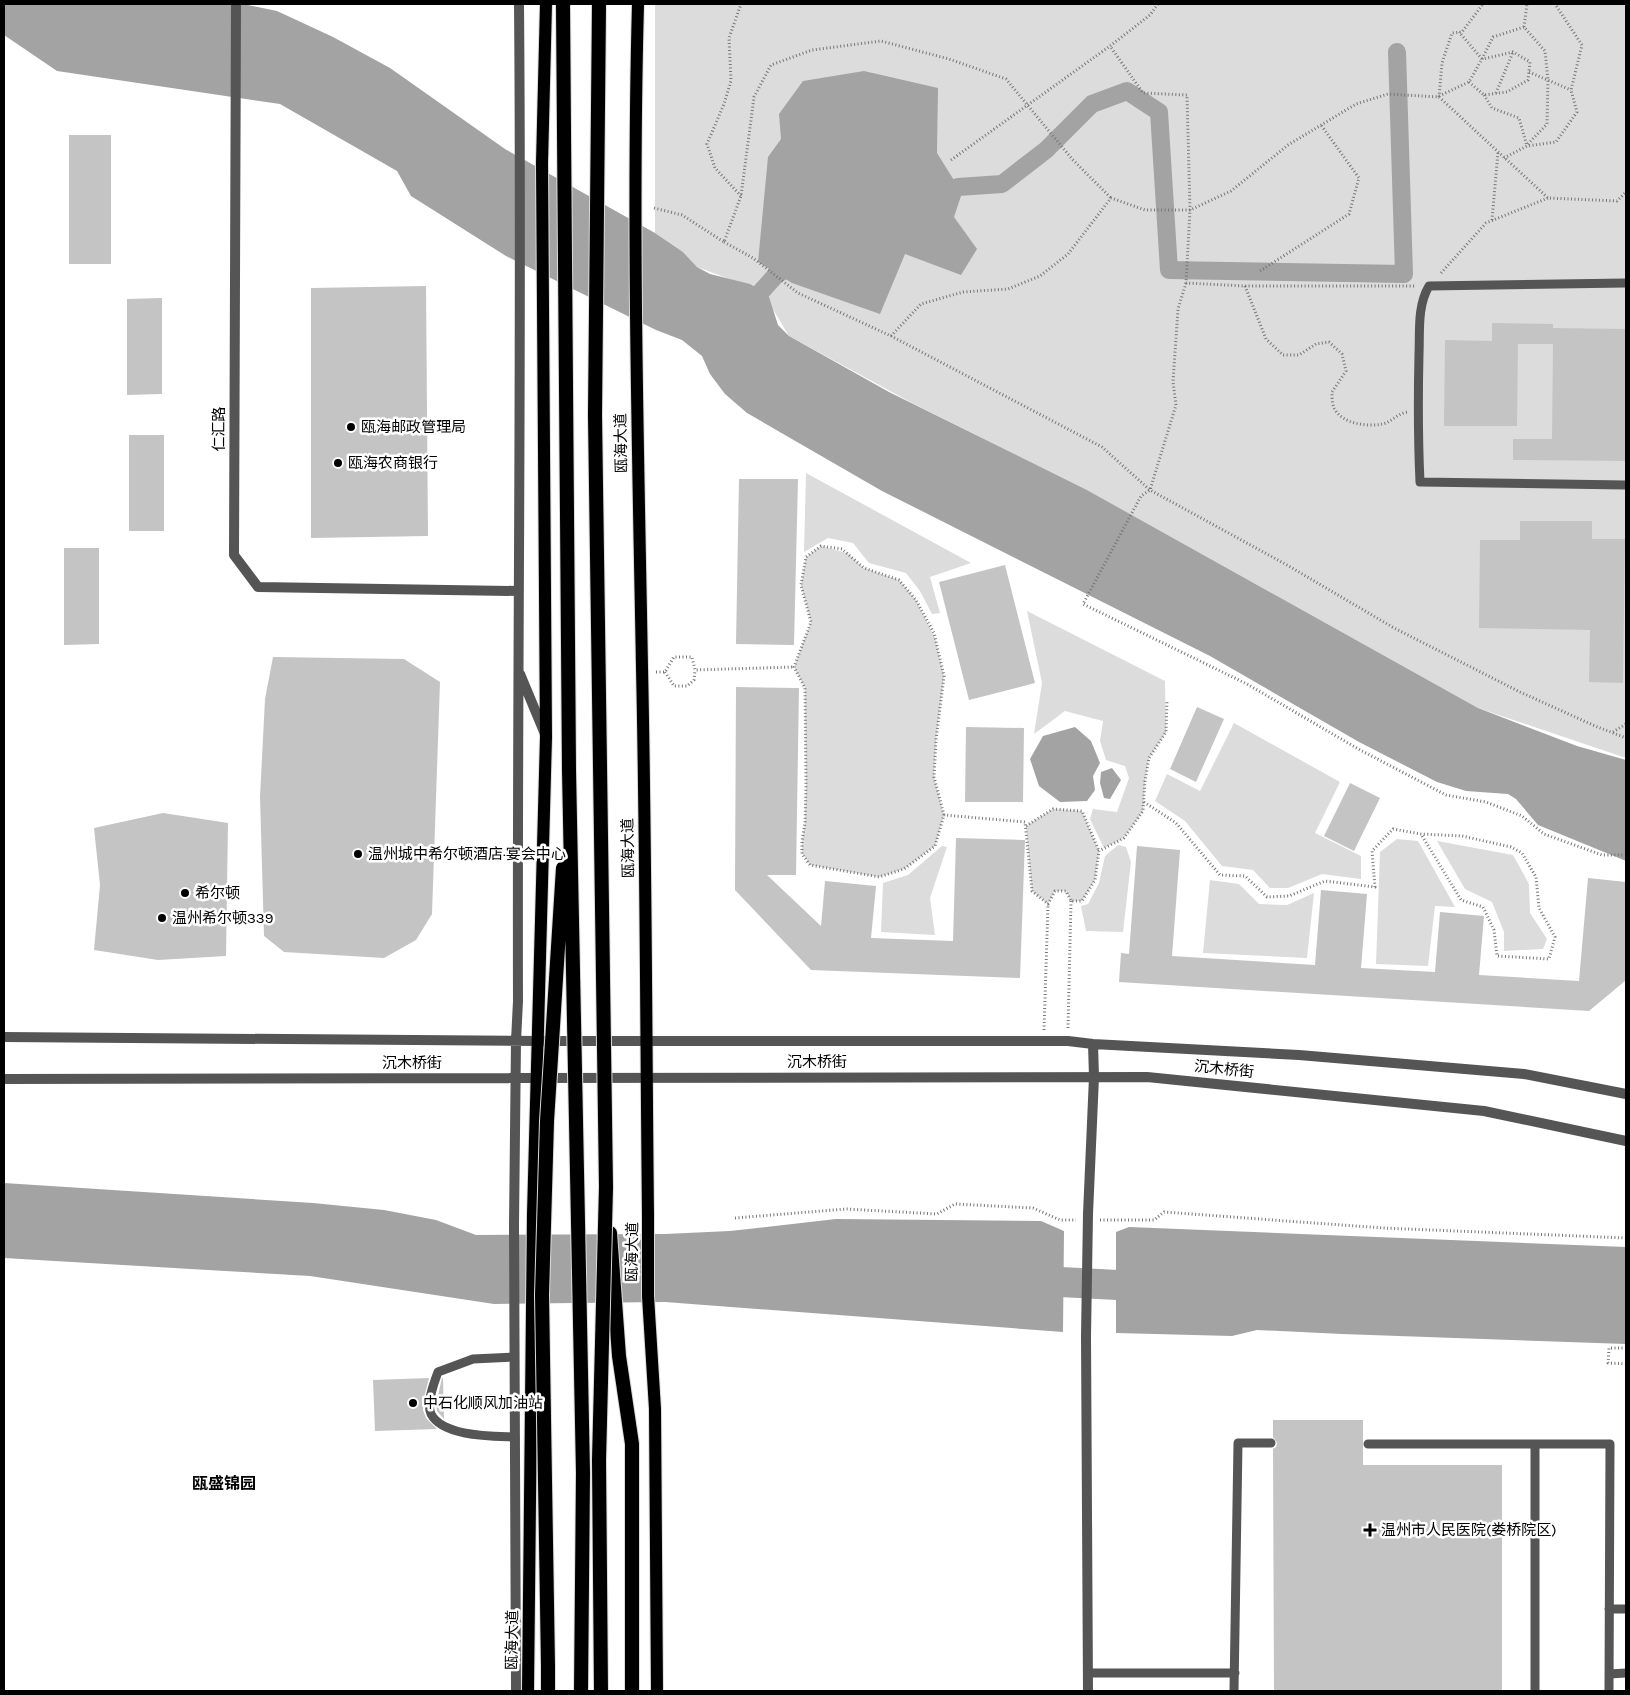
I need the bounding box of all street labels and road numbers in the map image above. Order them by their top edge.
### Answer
street label: 仁汇路 [210,406,228,452]
street label: 瓯海大道 [611,413,631,473]
street label: 瓯海大道 [618,818,638,878]
street label: 沉木桥街 [787,1053,847,1071]
street label: 沉木桥街 [382,1054,442,1072]
street label: 沉木桥街 [1193,1057,1255,1081]
street label: 瓯海大道 [622,1222,642,1282]
street label: 瓯海大道 [502,1610,522,1670]

